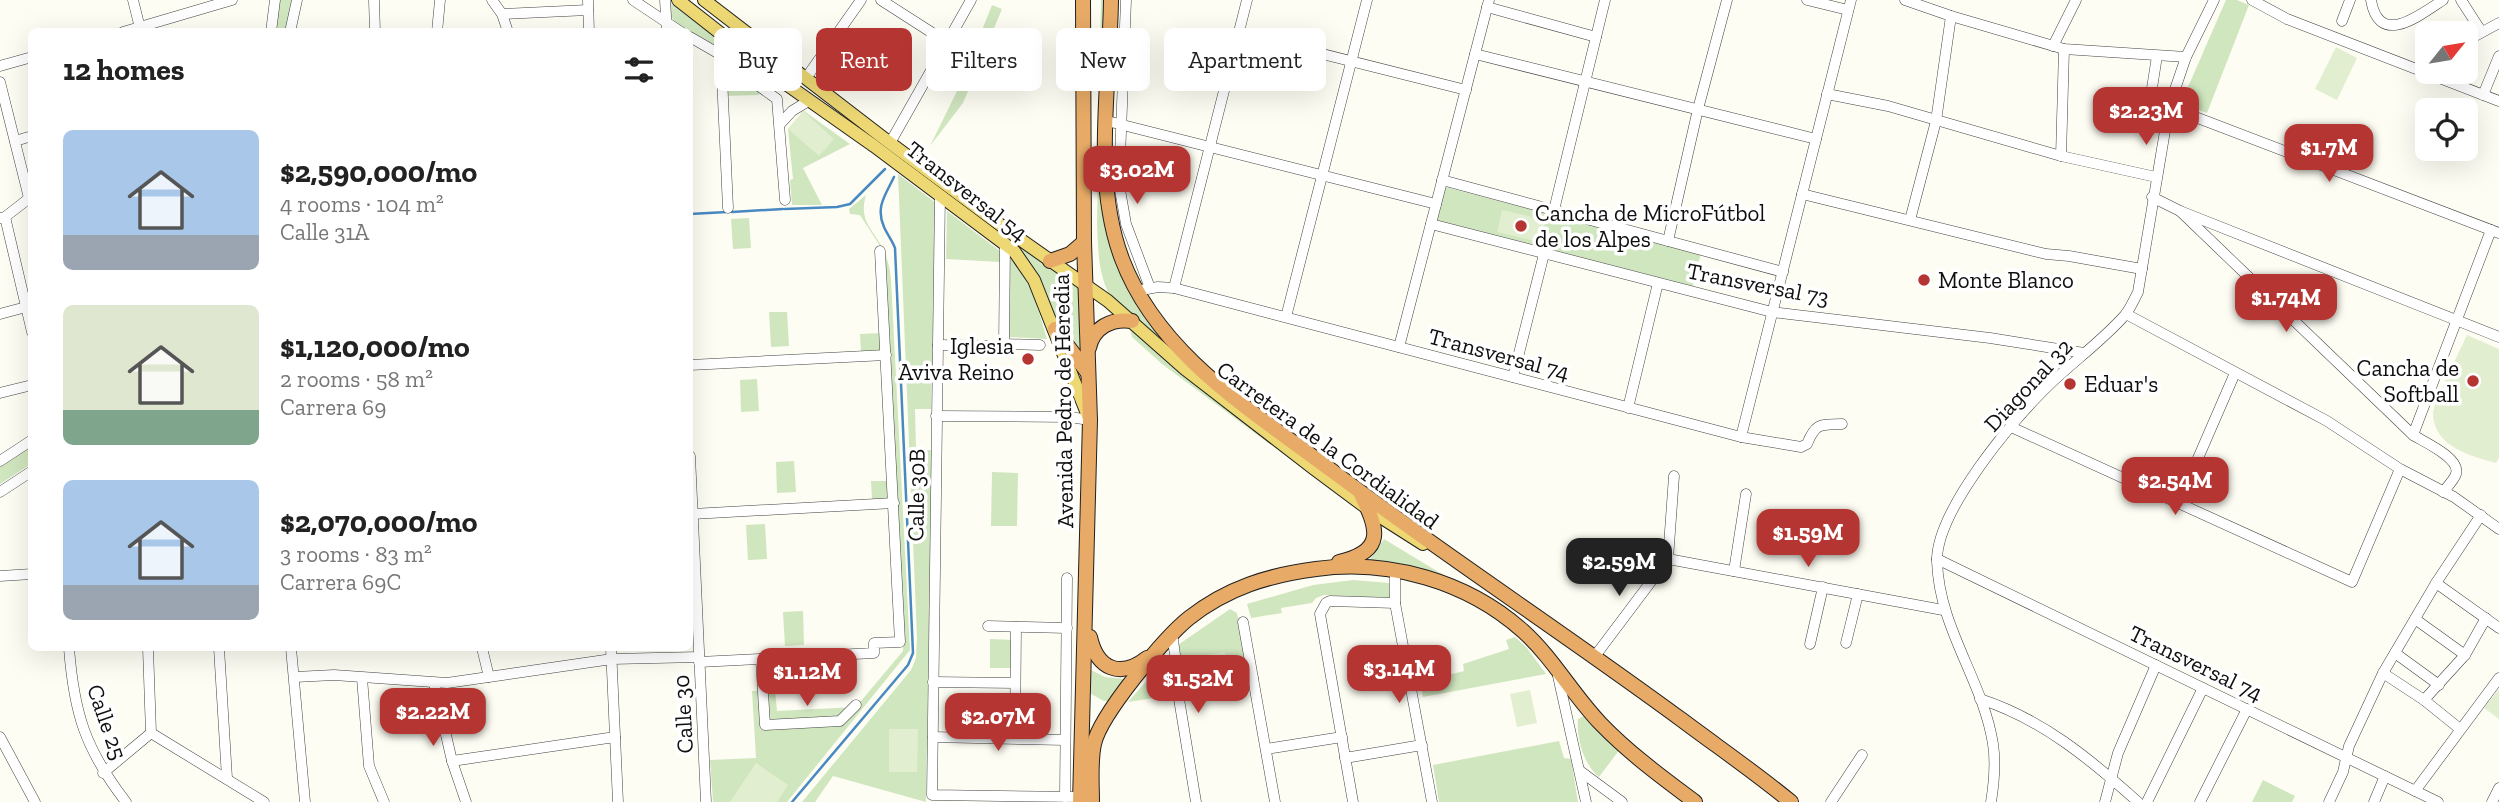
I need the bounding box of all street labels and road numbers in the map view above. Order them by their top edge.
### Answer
street label: Transversal 54 [901,135,1033,247]
street label: Transversal 73 [1684,256,1832,312]
street label: Avenida Pedro de Heredia [1047,274,1079,528]
street label: Transversal 74 [1425,322,1573,386]
street label: Diagonal 32 [1978,333,2078,437]
street label: Carretera de la Cordialidad [1211,355,1445,535]
street label: Calle 30B [901,448,931,542]
street label: Transversal 74 [2125,619,2267,707]
street label: Calle 30 [667,674,699,754]
street label: Calle 25 [81,681,133,763]

